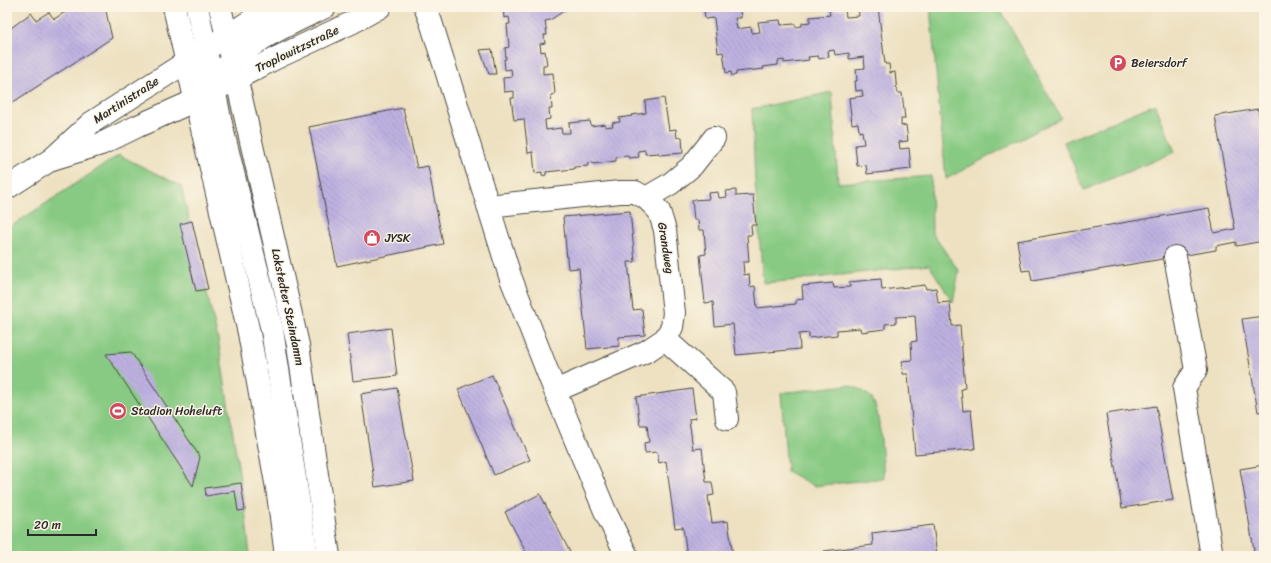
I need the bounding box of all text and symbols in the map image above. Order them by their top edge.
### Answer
street label: Troplowitzstraße [251,19,343,79]
place label: Beiersdorf [1131,52,1189,74]
parking icon: Beiersdorf [1108,53,1128,73]
street label: Martinistraße [88,70,164,130]
street label: Grandweg [651,221,681,275]
place label: JYSK [384,227,411,249]
shop icon: JYSK [362,228,382,248]
street label: Lokstedter Steindamm [265,246,311,368]
place label: Stadion Hoheluft [131,400,223,422]
sports icon: Stadion Hoheluft [108,401,128,421]
scale bar [28,511,96,537]
text: 20 m [34,514,61,536]

